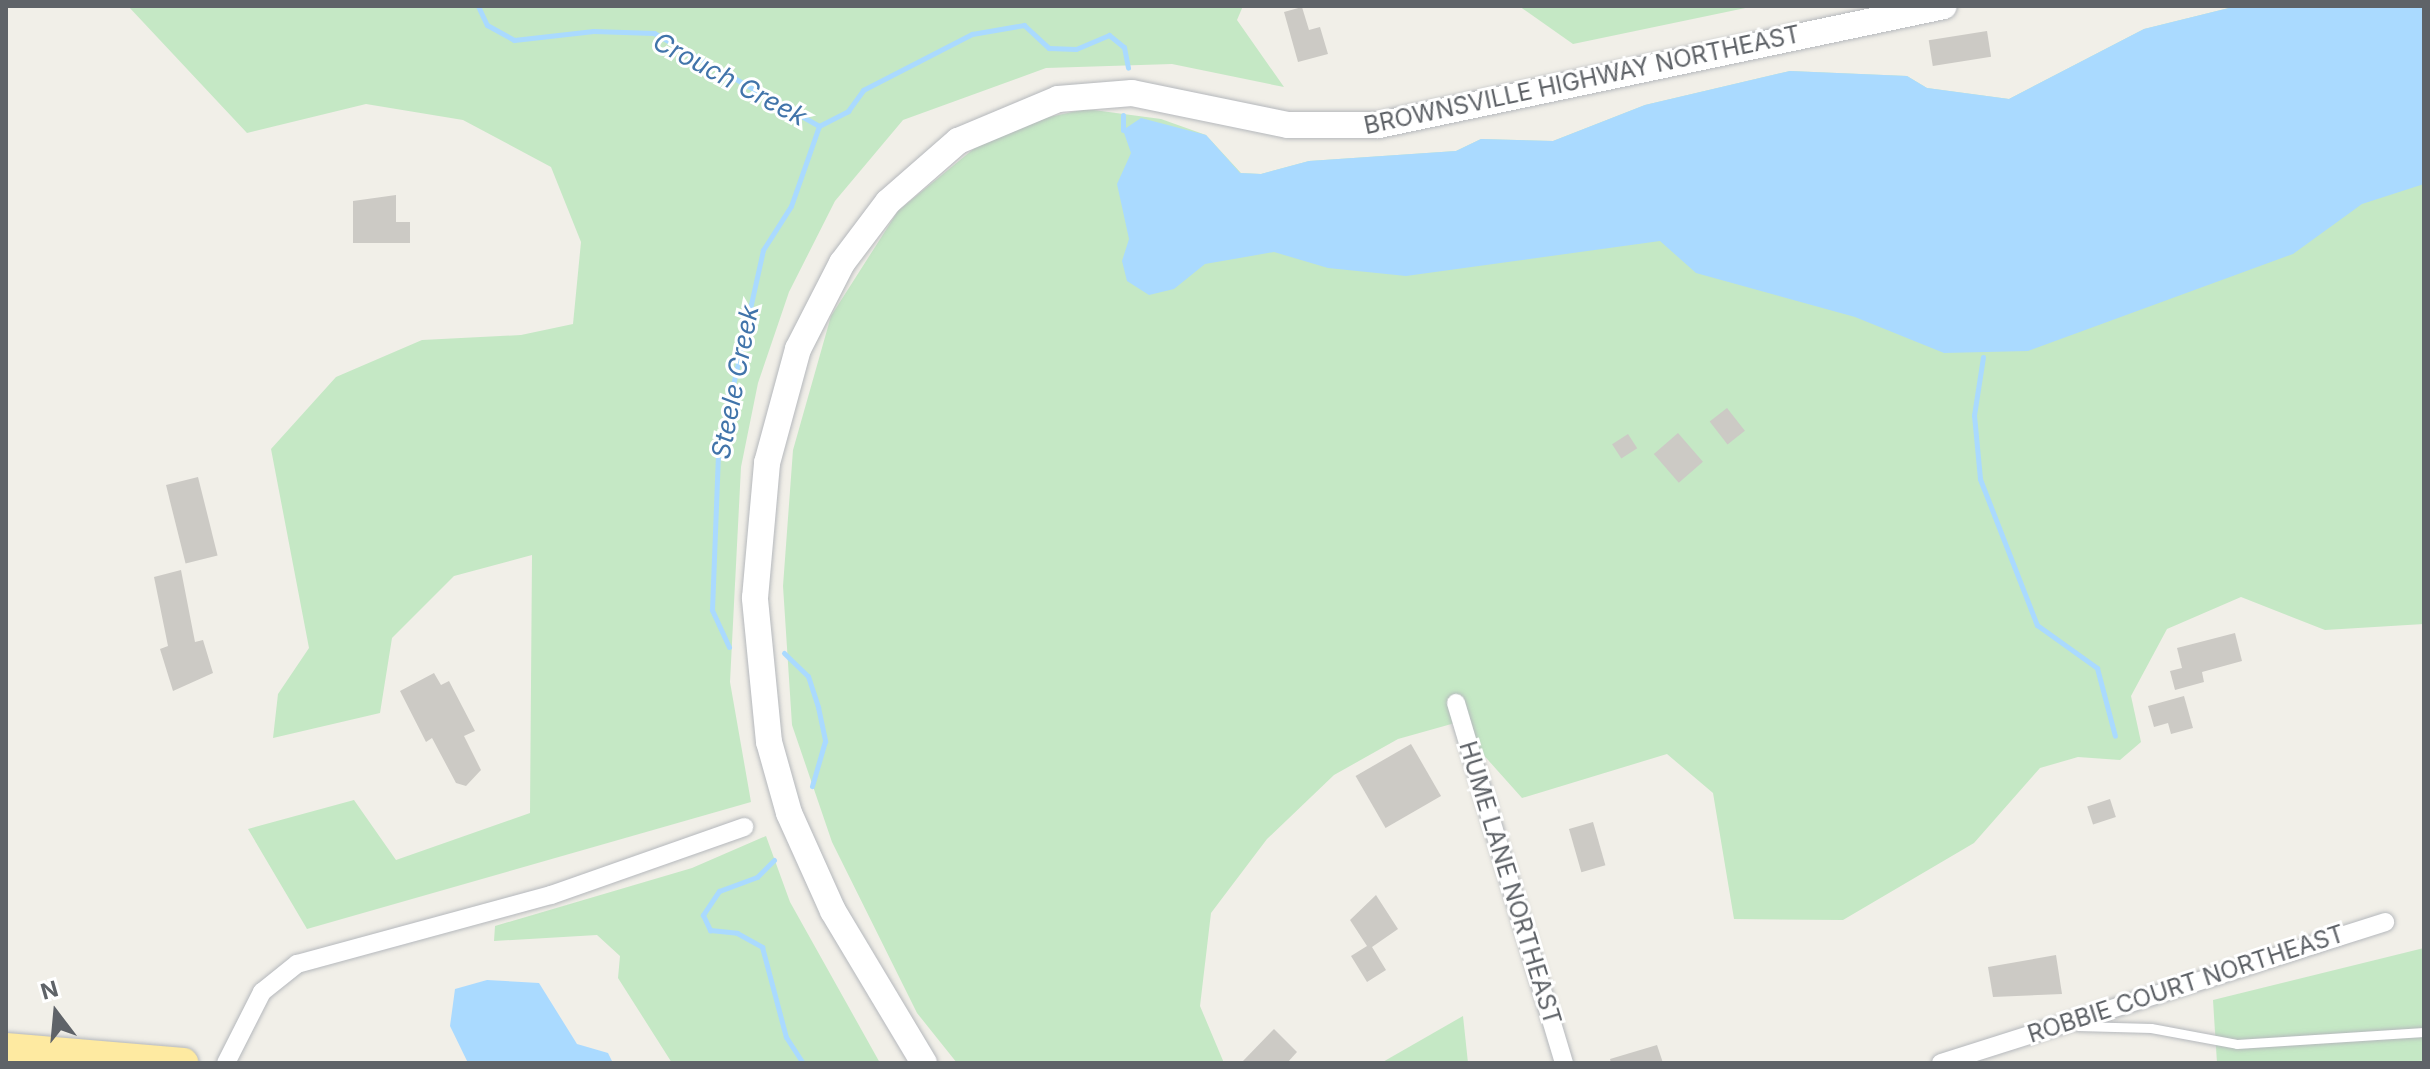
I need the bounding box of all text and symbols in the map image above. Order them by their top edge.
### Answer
street label: BROWNSVILLE HIGHWAY NORTHEAST [1361,20,1803,140]
water label: Crouch Creek [648,25,812,133]
water label: Steele Creek [705,302,765,462]
street label: HUME LANE NORTHEAST [1453,738,1567,1028]
street label: ROBBIE COURT NORTHEAST [2024,919,2348,1049]
north arrow [16,973,96,1053]
text: N [38,975,61,1005]

